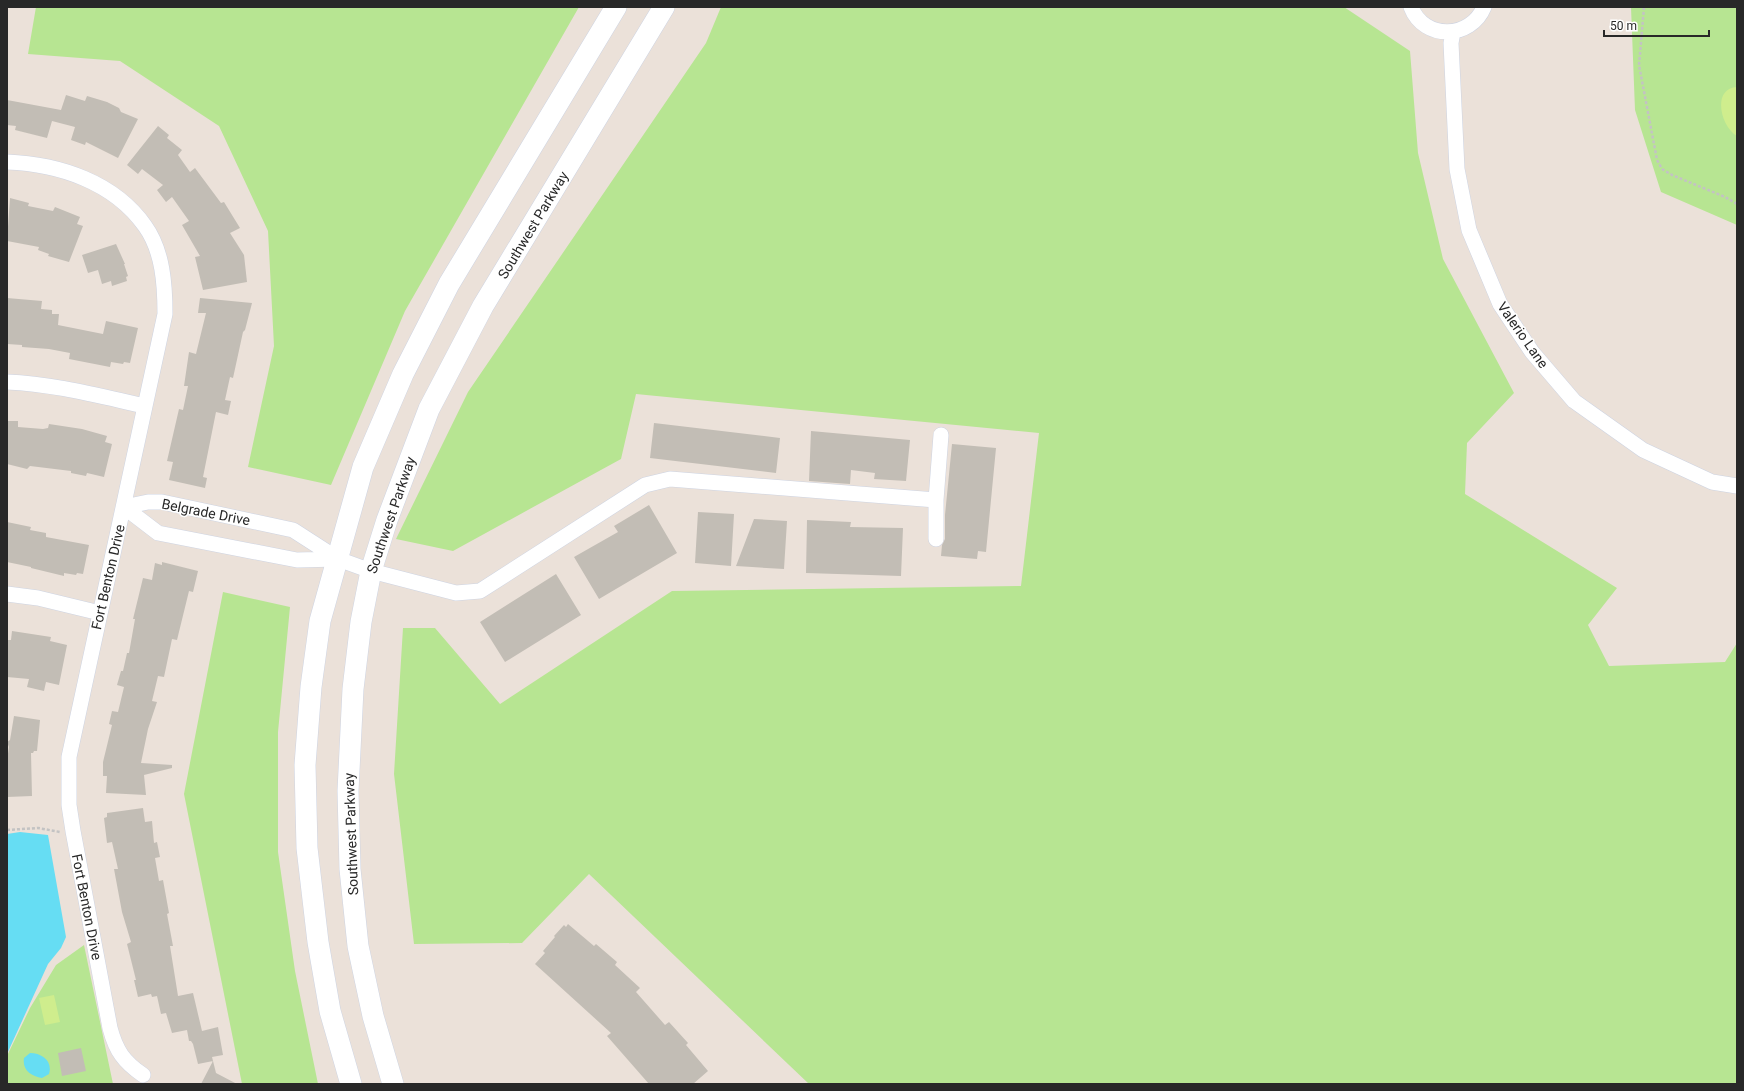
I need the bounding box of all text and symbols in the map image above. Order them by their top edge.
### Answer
scale bar [1604,12,1709,38]
text: 50 m [1610,19,1637,33]
street label: Southwest Parkway [495,168,572,282]
street label: Valerio Lane [1494,299,1552,371]
street label: Southwest Parkway [364,454,419,575]
street label: Belgrade Drive [160,496,252,528]
street label: Fort Benton Drive [88,523,128,631]
street label: Southwest Parkway [341,772,361,895]
street label: Fort Benton Drive [69,853,105,961]

